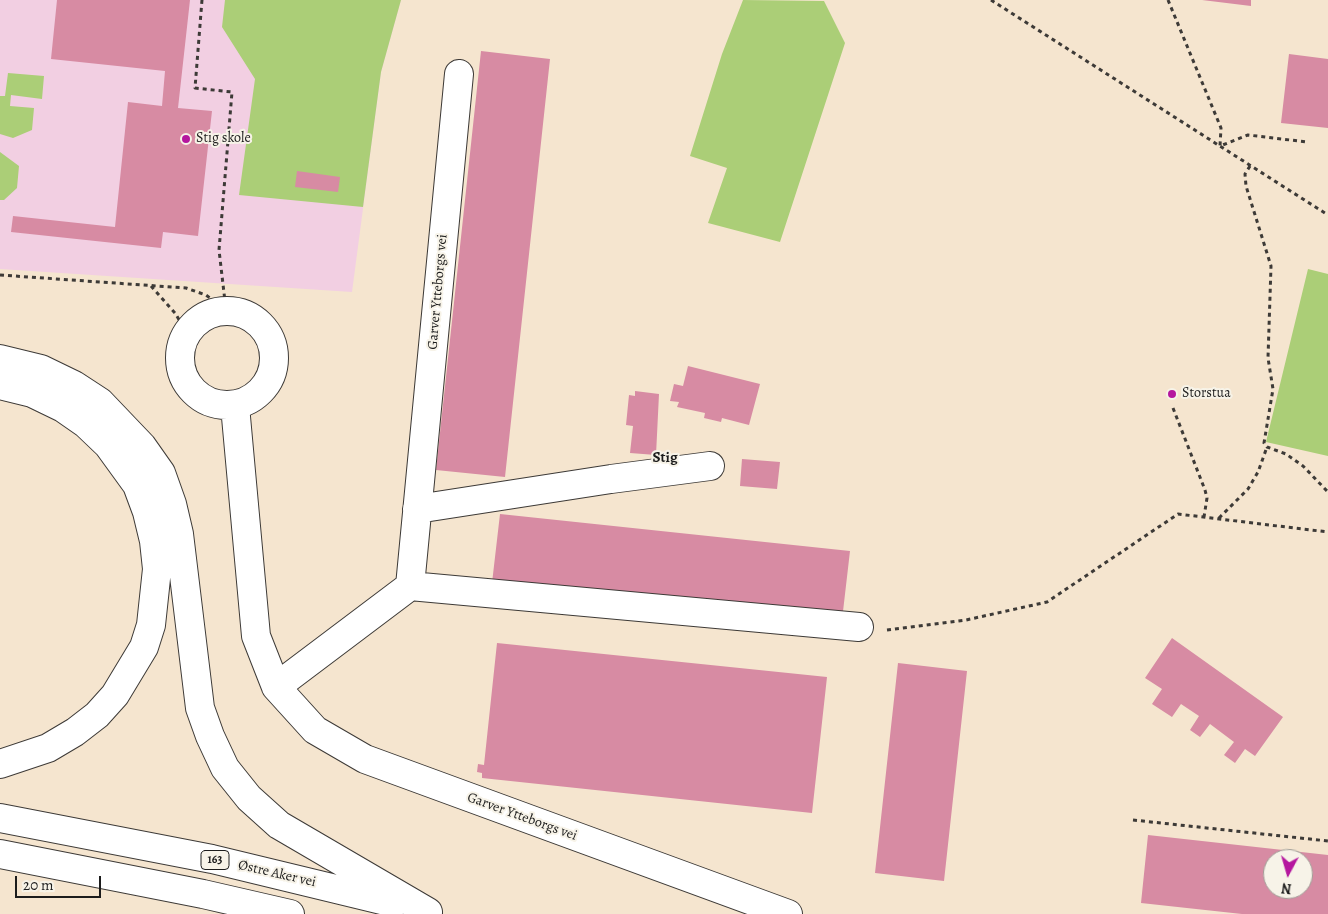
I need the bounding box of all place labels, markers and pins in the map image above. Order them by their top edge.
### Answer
place label: Stig skole [196,131,251,147]
marker: Stig skole [180,133,192,145]
place label: Storstua [1182,386,1231,402]
marker: Storstua [1166,388,1178,400]

